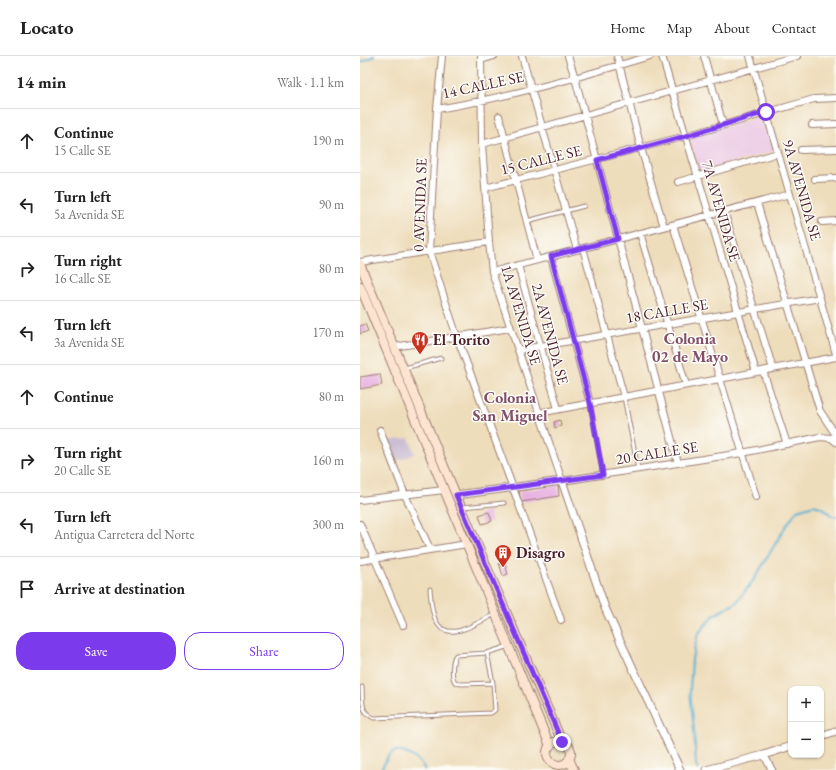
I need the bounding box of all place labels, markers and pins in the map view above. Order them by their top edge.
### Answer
restaurant icon: El Torito [410,330,430,355]
place label: El Torito [433,330,490,349]
building icon: Disagro [493,543,513,568]
place label: Disagro [516,543,565,562]

